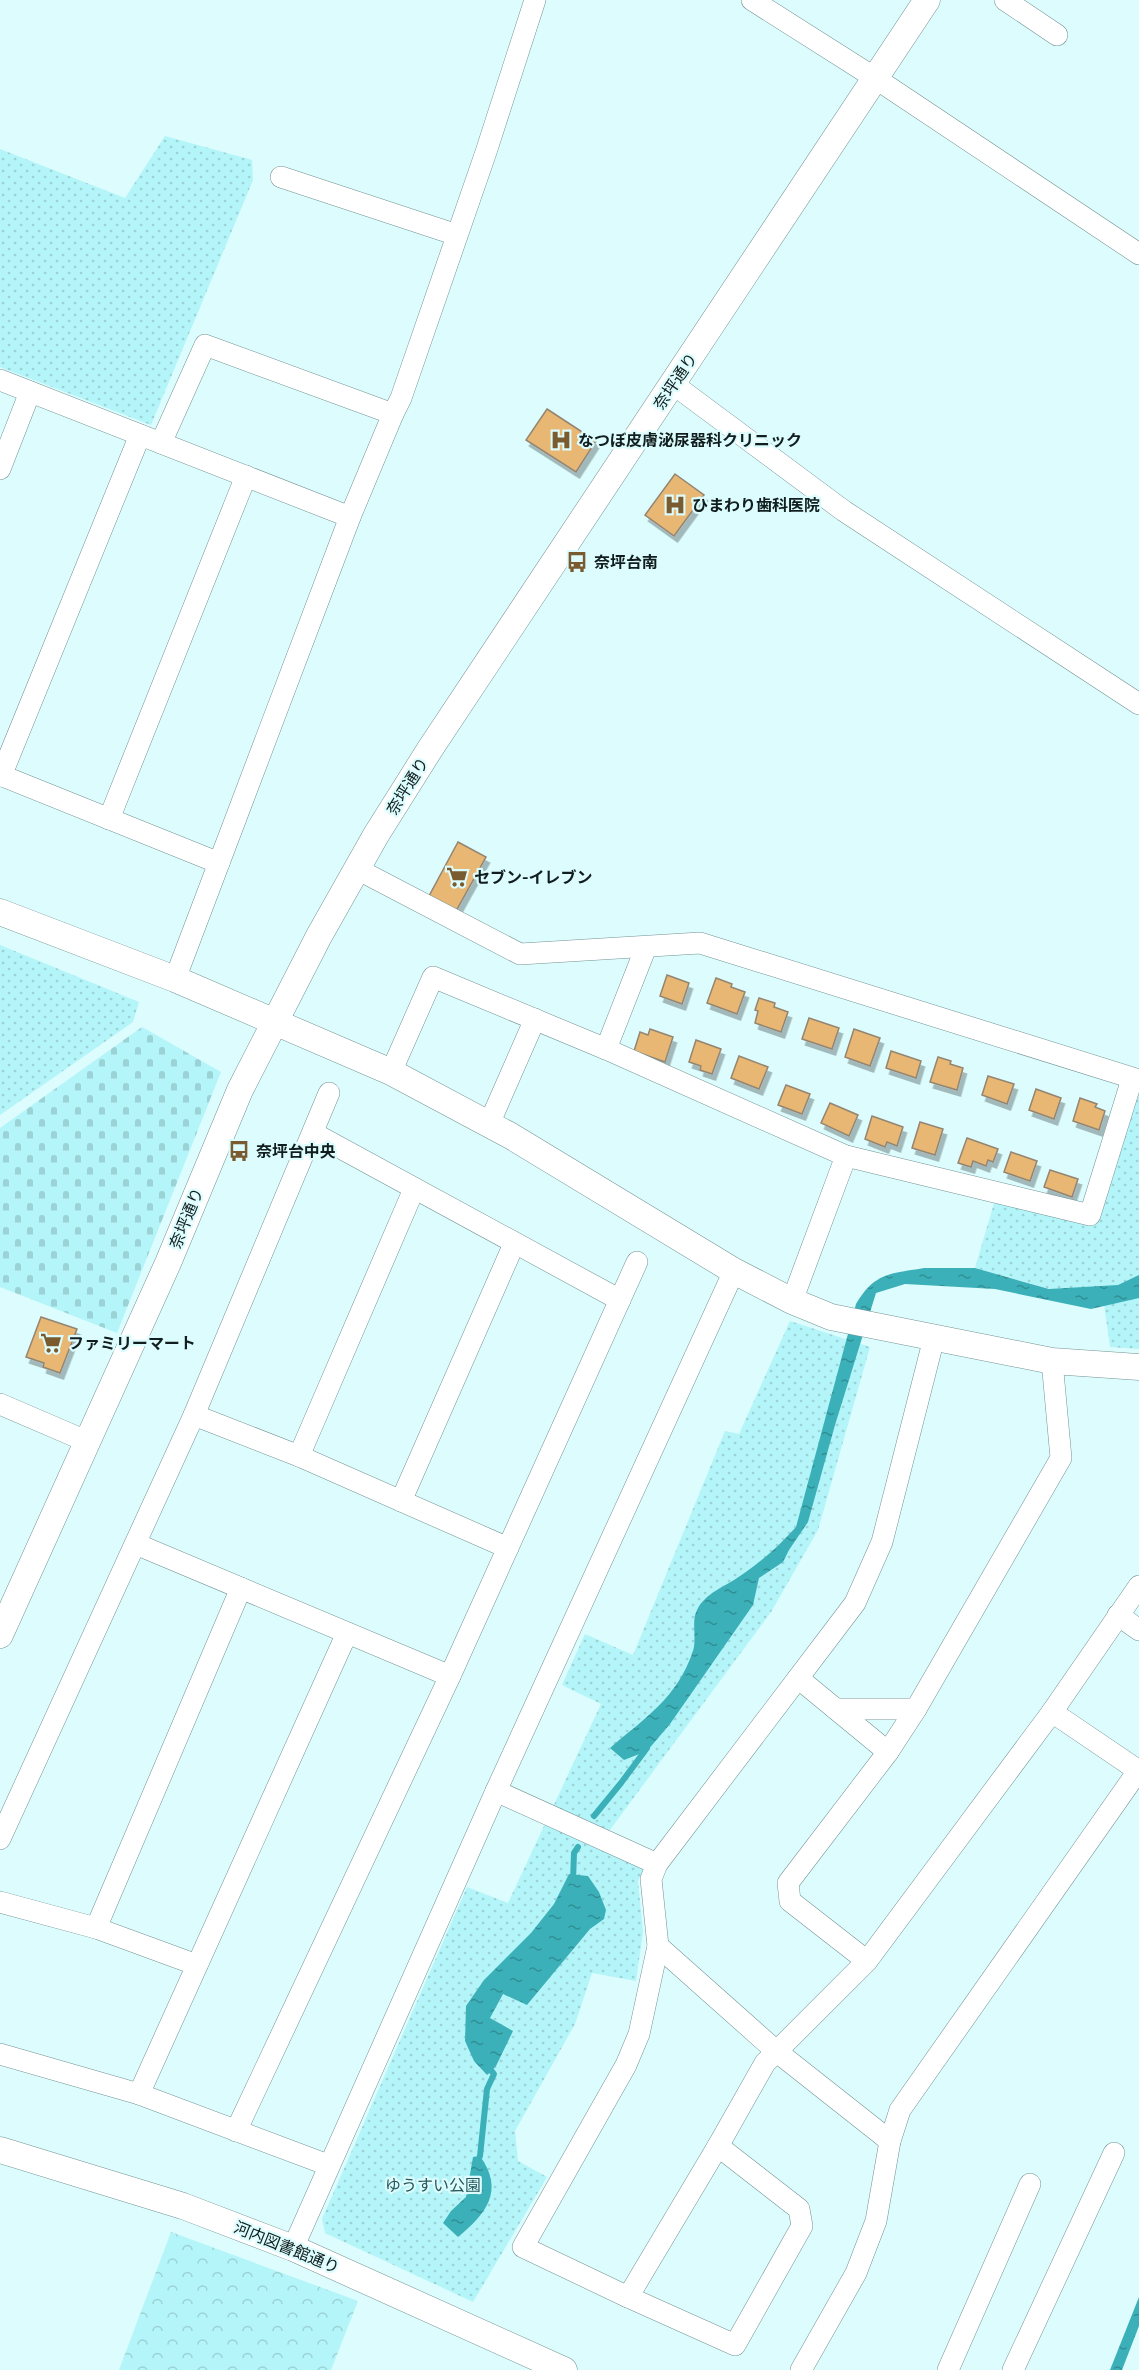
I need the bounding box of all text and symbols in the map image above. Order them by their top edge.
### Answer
street label: 奈坪通り [650,349,701,413]
hospital icon: なつぼ皮膚泌尿器科クリニック [549,428,573,452]
place label: なつぼ皮膚泌尿器科クリニック [578,431,802,450]
hospital icon: ひまわり歯科医院 [663,493,687,517]
place label: ひまわり歯科医院 [692,496,820,515]
bus stop icon: 奈坪台南 [565,550,589,574]
place label: 奈坪台南 [594,553,658,572]
street label: 奈坪通り [382,754,432,818]
supermarket icon: セブン-イレブン [445,865,469,889]
place label: セブン-イレブン [474,868,593,887]
bus stop icon: 奈坪台中央 [227,1139,251,1163]
place label: 奈坪台中央 [256,1142,336,1161]
street label: 奈坪通り [166,1185,207,1251]
supermarket icon: ファミリーマート [39,1331,63,1355]
place label: ファミリーマート [68,1334,196,1353]
park label: ゆうすい公園 [385,2176,481,2195]
street label: 河内図書館通り [231,2218,342,2277]

